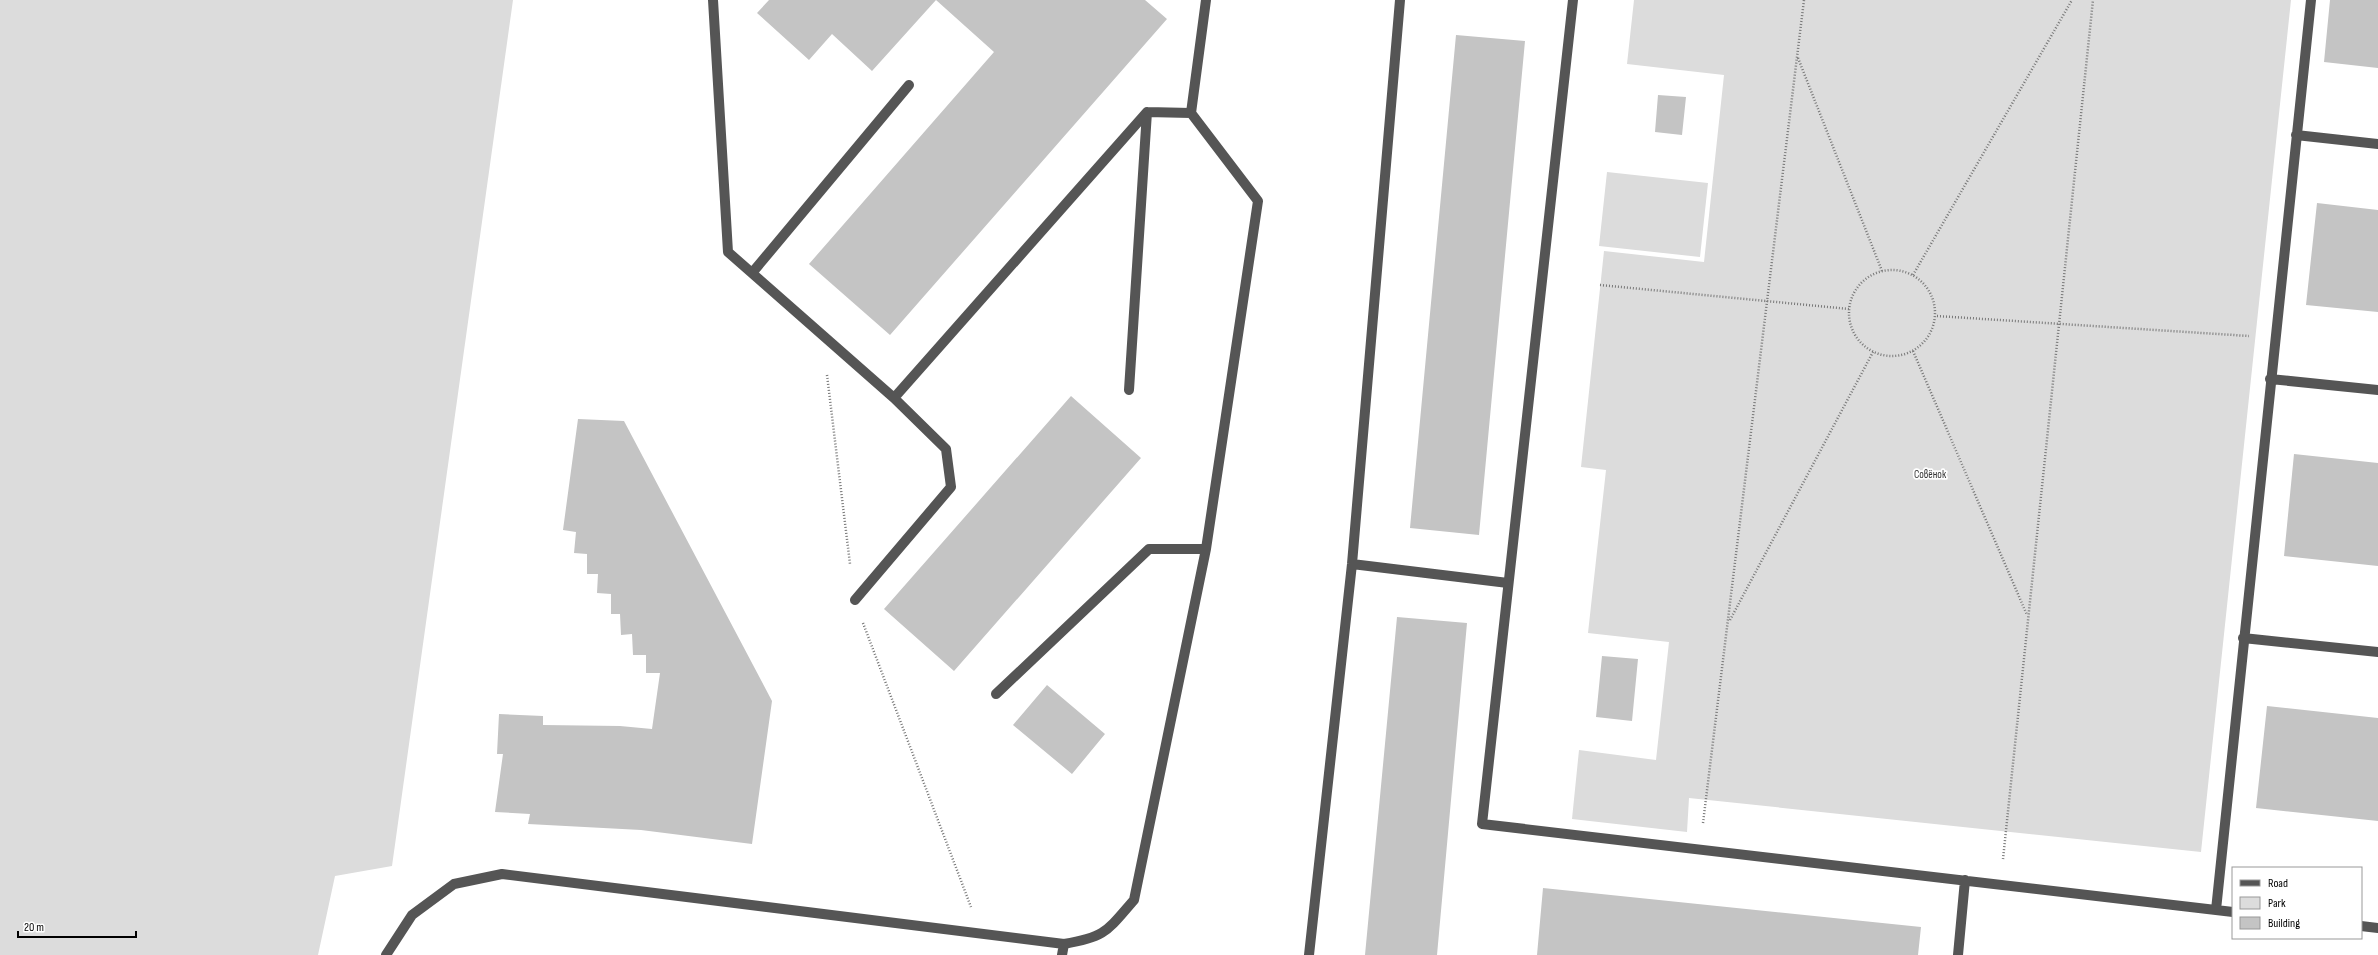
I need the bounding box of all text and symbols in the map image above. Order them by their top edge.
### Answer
park label: Совёнок [1914,468,1947,481]
legend [2232,867,2362,939]
text: Road [2268,876,2288,891]
text: Park [2268,896,2286,911]
scale bar [18,913,136,939]
text: Building [2268,916,2300,931]
text: 20 m [24,920,44,935]

